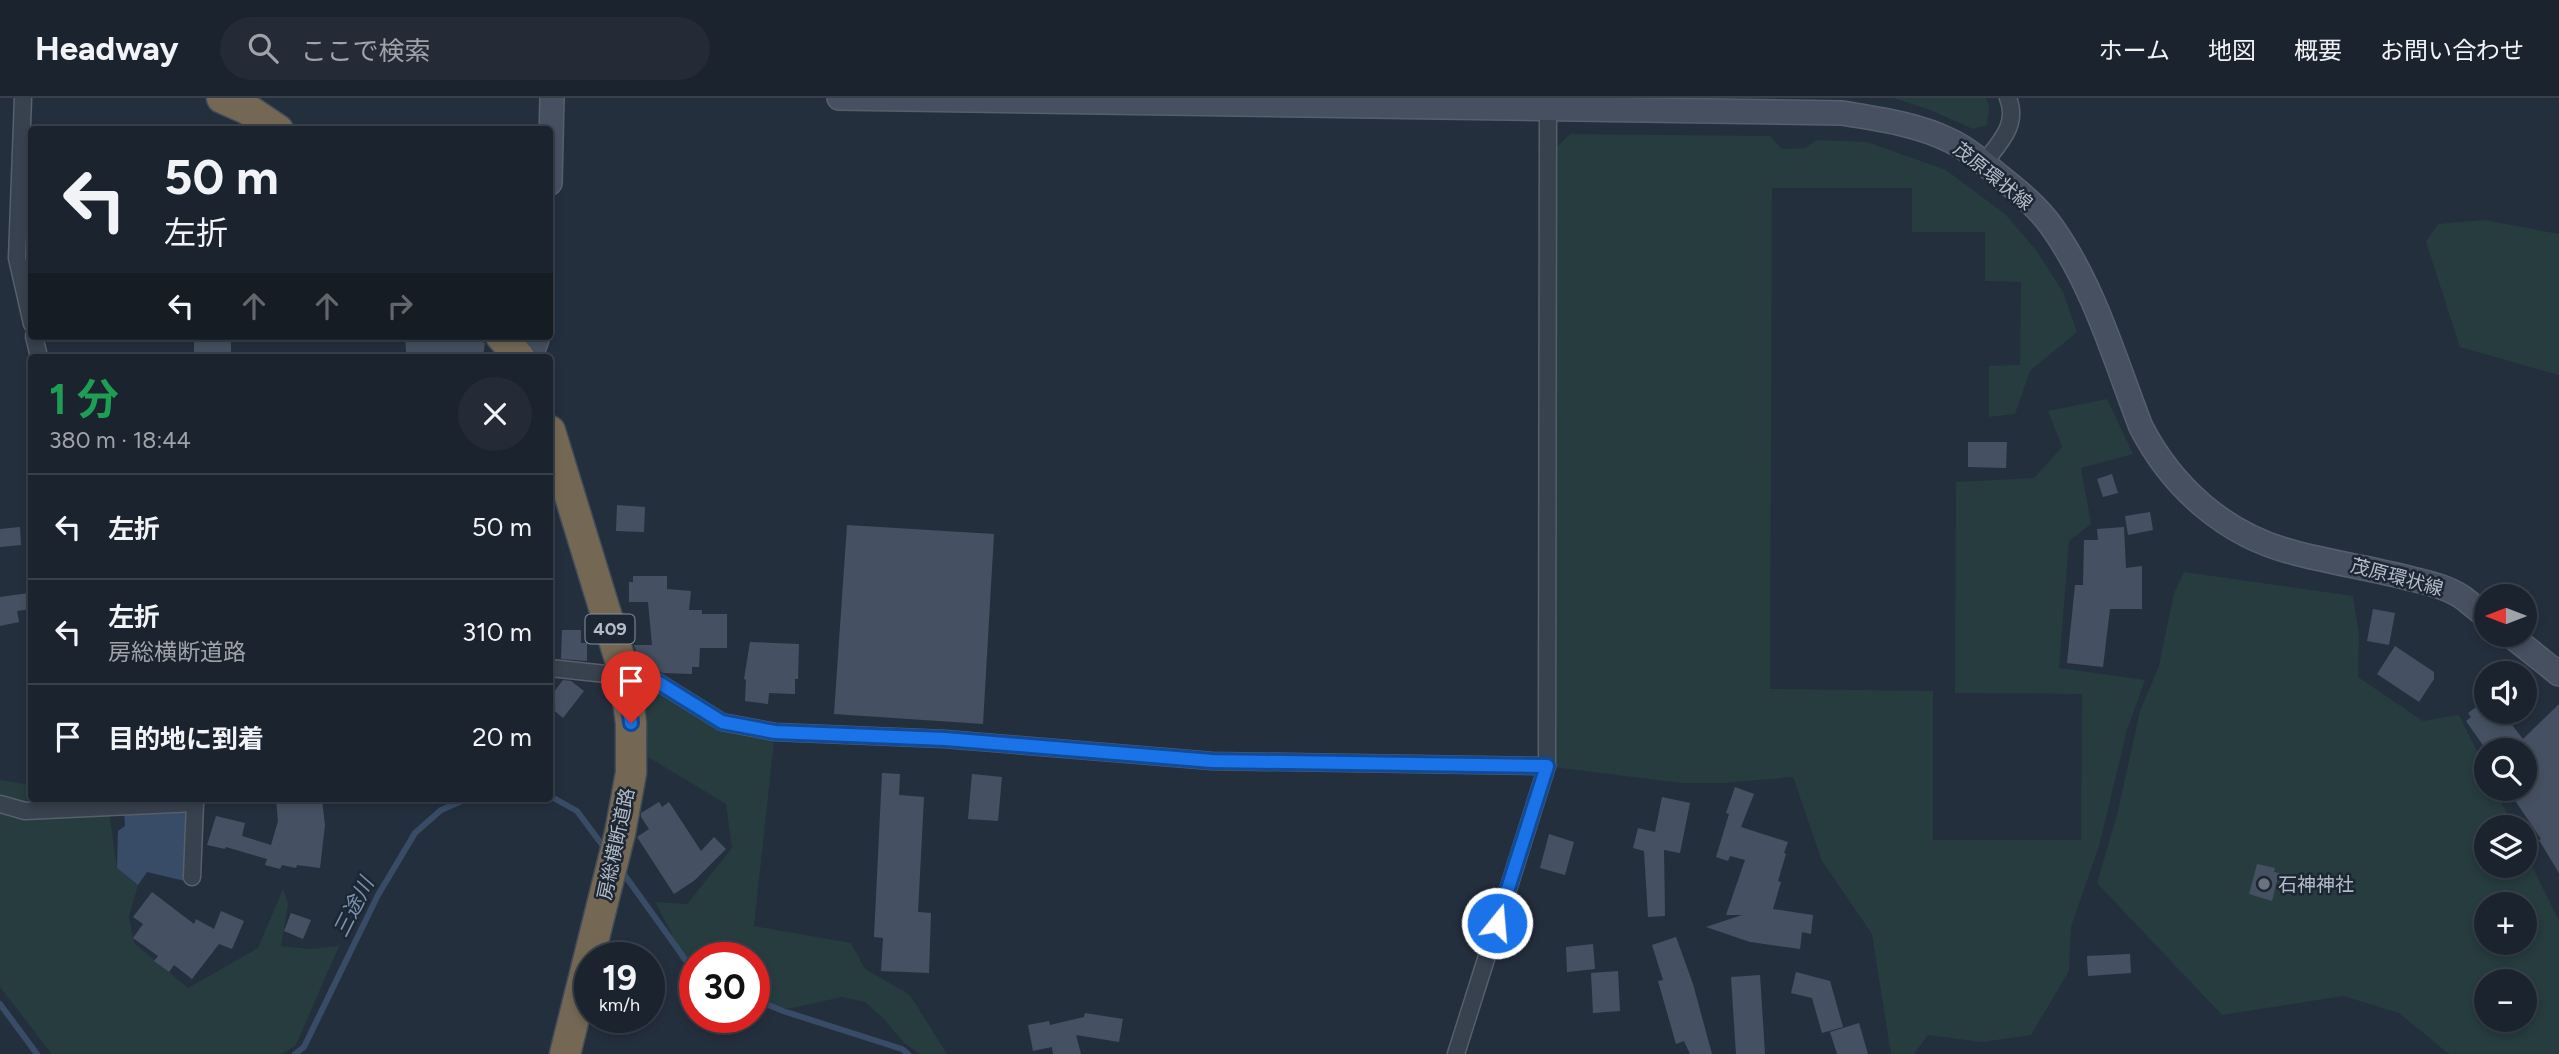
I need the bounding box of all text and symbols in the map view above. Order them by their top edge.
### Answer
search box [220,17,710,80]
text: Headway [35,29,178,68]
icon: search [244,29,282,67]
text: ここで検索 [300,35,430,67]
text: ホーム [2099,36,2170,65]
text: 地図 [2208,36,2256,65]
text: 概要 [2294,36,2342,65]
text: お問い合わせ [2380,36,2524,65]
street label: 茂原環状線 [1949,137,2037,215]
text: 50 m [164,147,279,206]
icon: left [49,154,140,245]
text: 左折 [164,214,228,252]
icon: left [162,287,200,325]
icon: ahead [235,287,273,325]
icon: ahead [308,287,346,325]
icon: right [381,287,419,325]
text: 1 分 [49,374,119,425]
button: close [458,377,532,451]
text: 380 m · 18:44 [49,426,191,454]
icon: left [49,508,87,546]
text: 50 m [472,511,532,543]
text: 左折 [108,513,160,545]
street label: 茂原環状線 [2348,554,2446,600]
north arrow [2474,584,2538,648]
map controls [2474,584,2537,1032]
text: 左折 [108,601,160,633]
icon: left [49,613,87,651]
road number: 409 [586,614,634,644]
text: 310 m [462,616,532,648]
text: 房総横断道路 [108,638,246,666]
pin [601,651,661,723]
button: sound [2474,661,2537,724]
icon: arrive [612,662,650,700]
icon: arrive [49,718,87,756]
text: 20 m [472,721,532,753]
text: 目的地に到着 [108,723,264,755]
button: search [2474,738,2537,801]
street label: 房総横断道路 [593,786,639,902]
button: layers [2474,815,2537,878]
water label: 三途川 [328,871,379,941]
place label: 石神神社 [2278,873,2354,896]
marker: 石神神社 [2256,876,2272,892]
position arrow [1460,886,1534,960]
button: + [2474,892,2537,955]
speed limit sign: 30 [679,942,770,1033]
text: 19 [602,957,637,999]
button: − [2474,969,2537,1032]
text: km/h [599,994,640,1016]

